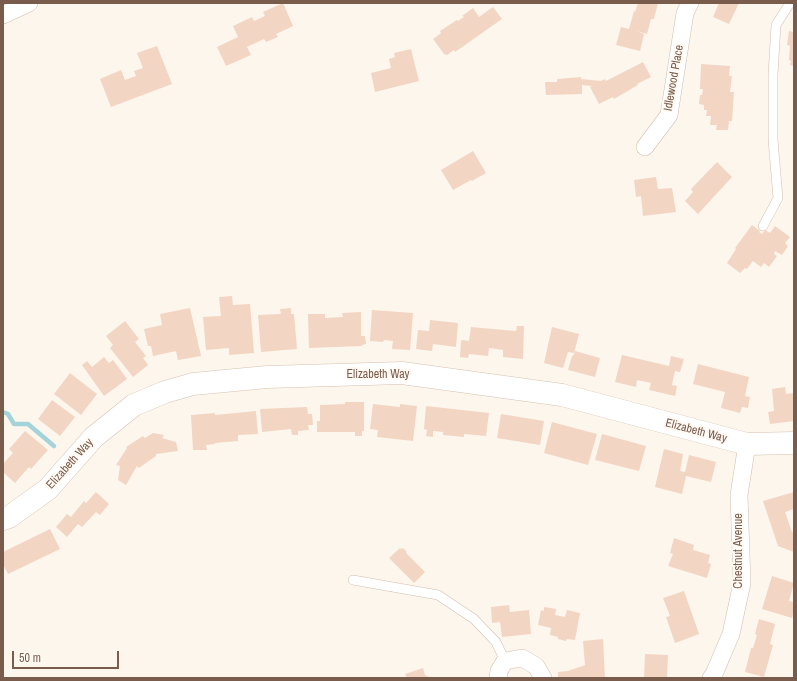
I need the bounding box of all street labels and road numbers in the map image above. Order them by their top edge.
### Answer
street label: Idlewood Place [661,44,687,112]
street label: Elizabeth Way [346,368,410,382]
street label: Elizabeth Way [664,416,728,446]
street label: Elizabeth Way [44,436,96,492]
street label: Chestnut Avenue [732,513,746,589]

